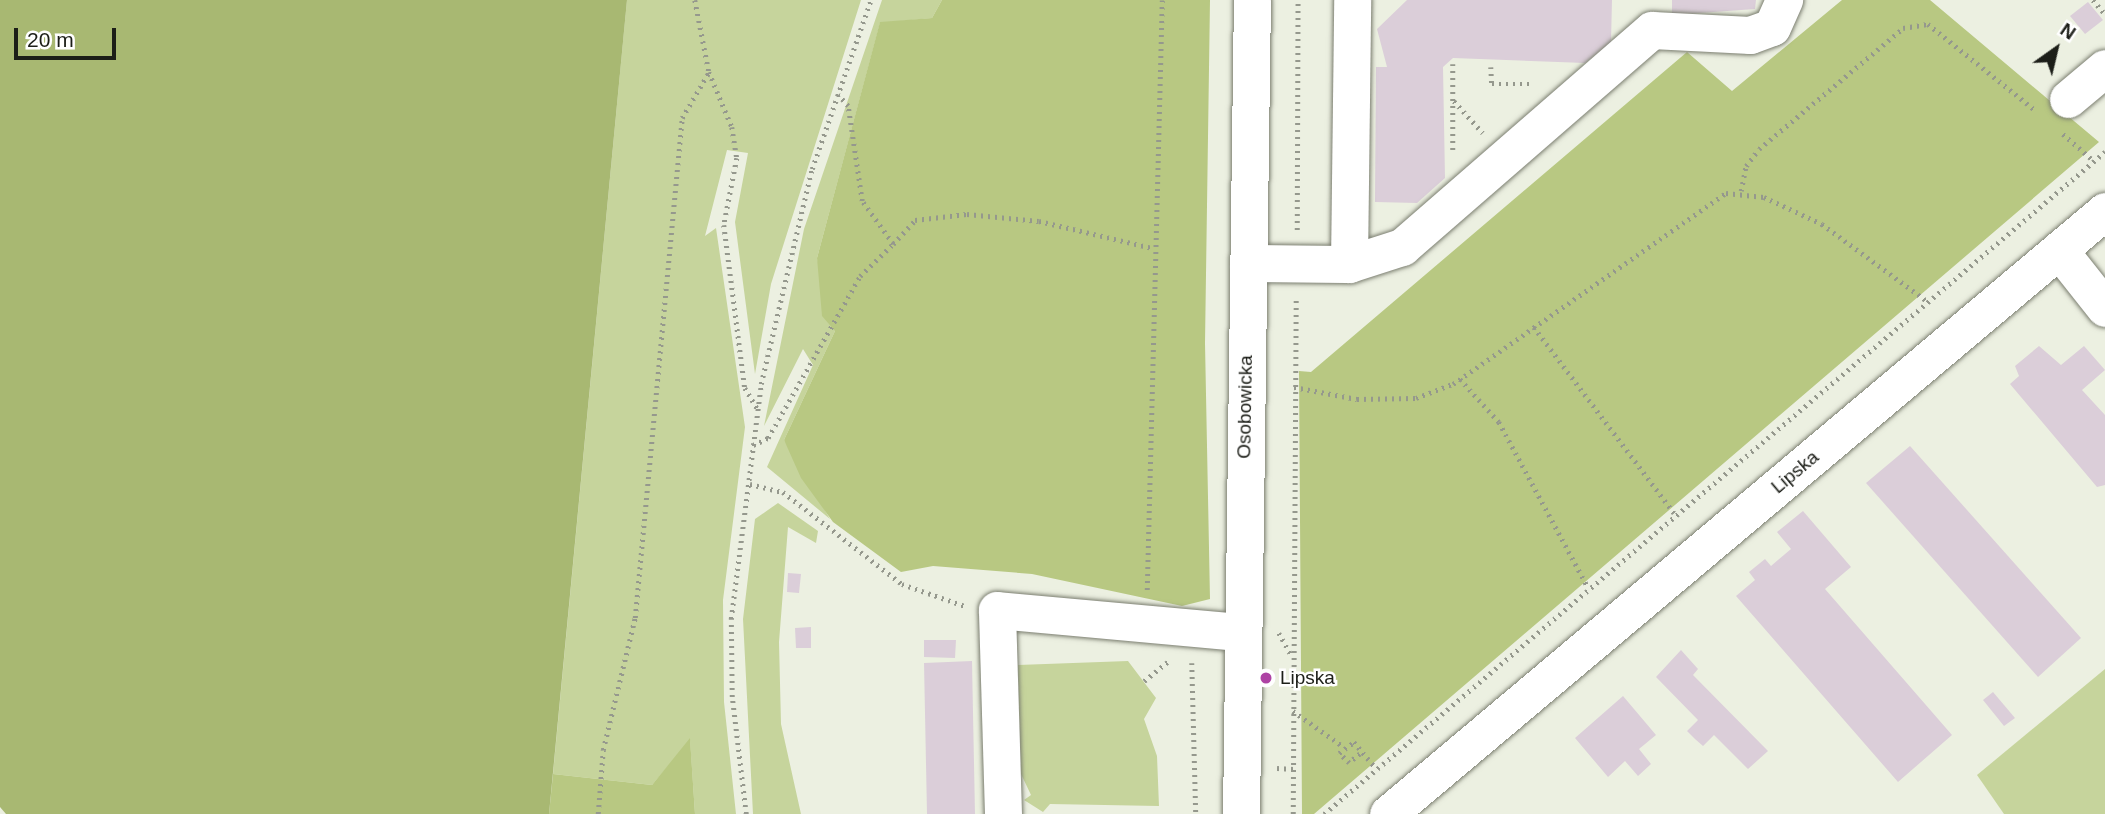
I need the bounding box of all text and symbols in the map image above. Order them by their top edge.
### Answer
scale bar [18,14,119,58]
north arrow [2021,14,2091,84]
text: N [2056,19,2080,44]
text: 20 m [27,28,74,51]
street label: Osobowicka [1233,355,1257,459]
street label: Lipska [1767,446,1823,498]
place label: Lipska [1280,667,1335,689]
marker: Lipska [1258,670,1274,686]

